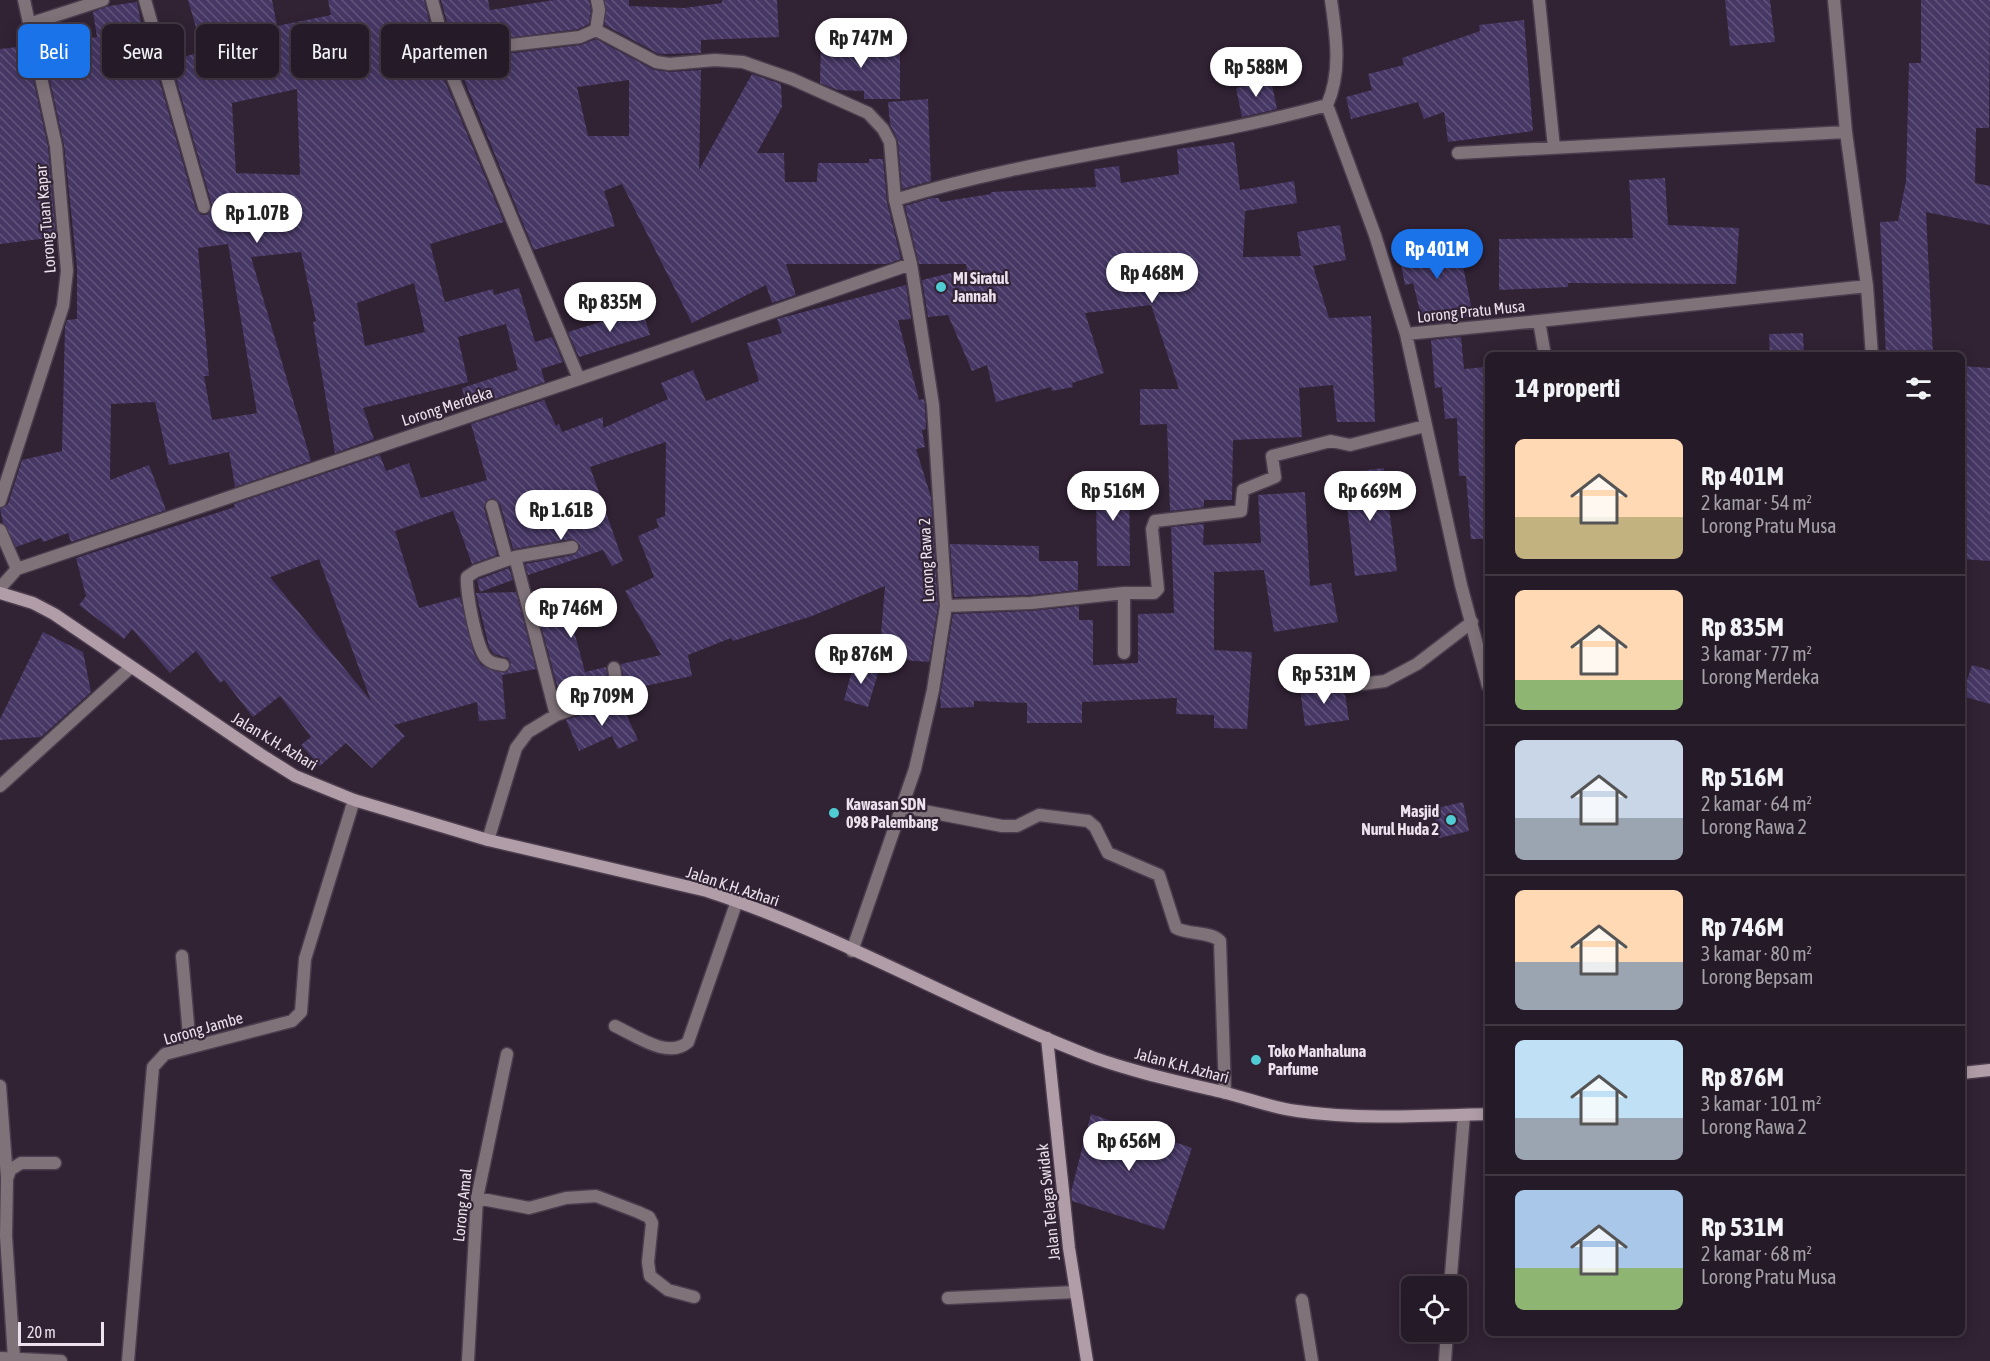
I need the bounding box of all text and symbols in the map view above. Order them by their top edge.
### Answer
pin: Rp 747M [806,18,916,69]
chip: Beli [18,24,90,78]
chip: Sewa [102,24,184,78]
chip: Filter [196,24,279,78]
chip: Baru [291,24,369,78]
chip: Apartemen [381,24,509,78]
text: Rp 747M [829,26,893,49]
pin: Rp 588M [1201,47,1311,98]
text: Rp 588M [1224,55,1288,78]
street label: Lorong Tuan Kapar [31,164,60,274]
pin: Rp 1.07B [195,193,319,244]
text: Rp 1.07B [225,201,289,224]
pin: Rp 401M [1382,229,1492,280]
text: Rp 401M [1405,237,1469,260]
pin: Rp 468M [1097,253,1207,304]
text: Rp 468M [1120,261,1184,284]
place label: MI Siratul Jannah [952,269,1010,305]
marker: MI Siratul Jannah [934,280,948,294]
pin: Rp 835M [555,282,665,333]
text: Rp 835M [578,290,642,313]
street label: Lorong Pratu Musa [1416,296,1526,327]
icon: filters [1902,372,1935,405]
text: 14 properti [1515,373,1620,403]
street label: Lorong Merdeka [399,383,495,430]
text: Rp 401M [1701,461,1784,491]
icon: home [1563,463,1635,535]
pin: Rp 516M [1058,471,1168,522]
pin: Rp 669M [1315,471,1425,522]
text: Rp 516M [1081,479,1145,502]
text: Rp 669M [1338,479,1402,502]
pin: Rp 1.61B [499,490,623,541]
text: 2 kamar · 54 m² [1701,491,1812,514]
text: Rp 1.61B [529,498,593,521]
text: Lorong Pratu Musa [1701,514,1837,537]
street label: Lorong Rawa 2 [915,517,938,603]
pin: Rp 746M [516,588,626,639]
text: Rp 746M [539,596,603,619]
text: Rp 835M [1701,612,1784,642]
icon: home [1563,614,1635,686]
pin: Rp 876M [806,634,916,685]
text: Rp 876M [829,642,893,665]
text: 3 kamar · 77 m² [1701,642,1812,665]
pin: Rp 531M [1269,654,1379,705]
text: Rp 531M [1292,662,1356,685]
text: Lorong Merdeka [1701,665,1820,688]
pin: Rp 709M [547,676,657,727]
text: Rp 709M [570,684,634,707]
street label: Jalan K.H. Azhari [229,708,321,774]
text: Rp 516M [1701,762,1784,792]
icon: home [1563,764,1635,836]
text: 2 kamar · 64 m² [1701,792,1812,815]
place label: Kawasan SDN 098 Palembang [846,795,938,831]
place label: Masjid Nurul Huda 2 [1361,802,1439,838]
marker: Kawasan SDN 098 Palembang [827,806,841,820]
marker: Masjid Nurul Huda 2 [1444,813,1458,827]
text: Lorong Rawa 2 [1701,815,1807,838]
street label: Jalan K.H. Azhari [684,863,782,909]
text: Rp 746M [1701,912,1784,942]
icon: home [1563,914,1635,986]
text: 3 kamar · 80 m² [1701,942,1812,965]
text: Lorong Bepsam [1701,965,1813,988]
street label: Lorong Jambe [161,1008,245,1049]
place label: Toko Manhaluna Parfume [1268,1042,1366,1078]
street label: Jalan K.H. Azhari [1133,1044,1231,1086]
marker: Toko Manhaluna Parfume [1249,1053,1263,1067]
text: Rp 876M [1701,1062,1784,1092]
icon: home [1563,1064,1635,1136]
text: 3 kamar · 101 m² [1701,1092,1822,1115]
text: Lorong Rawa 2 [1701,1115,1807,1138]
pin: Rp 656M [1074,1121,1184,1172]
text: Rp 656M [1097,1129,1161,1152]
street label: Jalan Telaga Swidak [1033,1143,1064,1261]
street label: Lorong Amal [449,1167,476,1243]
text: Rp 531M [1701,1212,1784,1242]
icon: home [1563,1214,1635,1286]
text: 2 kamar · 68 m² [1701,1242,1812,1265]
text: Lorong Pratu Musa [1701,1265,1837,1288]
map controls [1401,1276,1467,1342]
button: locate [1401,1276,1467,1342]
scale bar [18,1319,104,1346]
text: 20 m [27,1323,56,1341]

